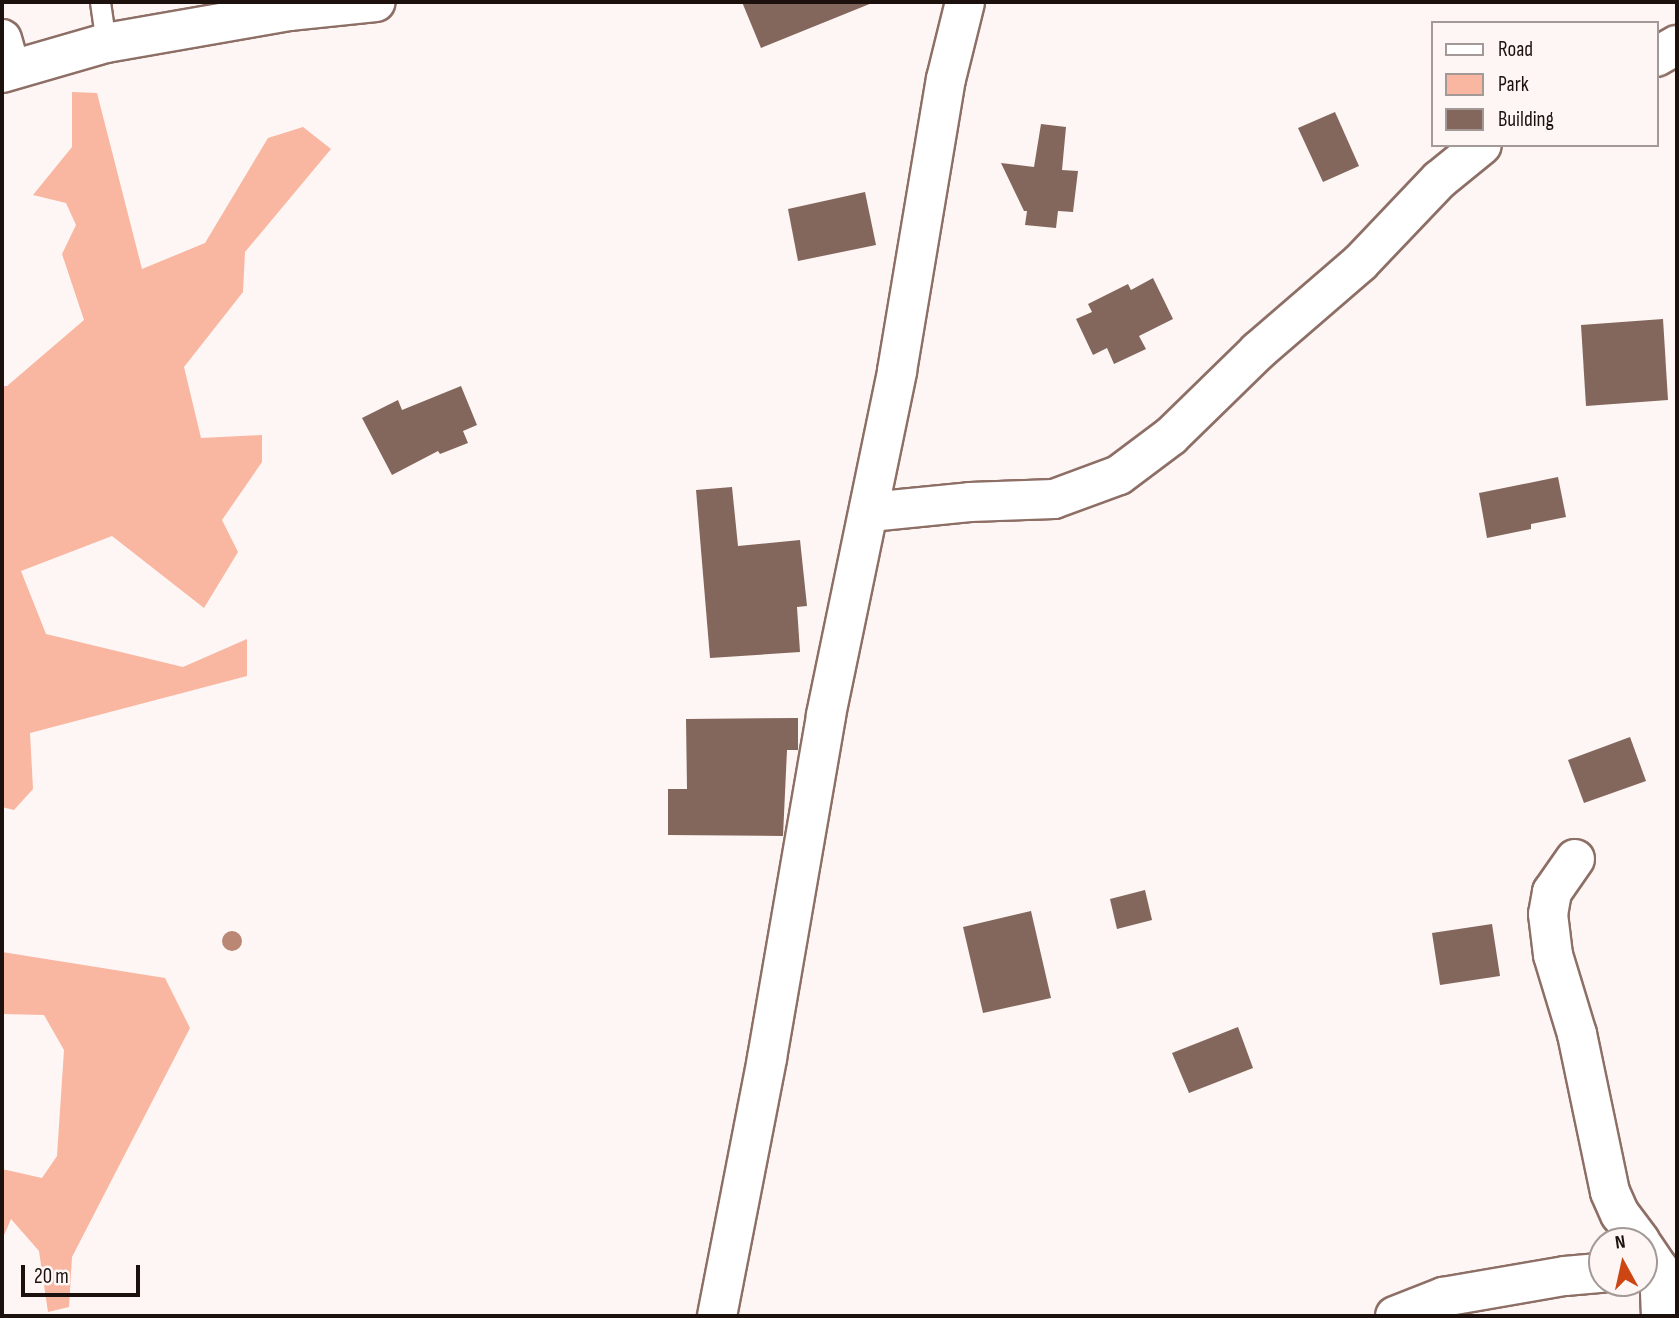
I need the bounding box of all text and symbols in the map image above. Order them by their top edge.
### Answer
legend [1430,21,1658,147]
text: Road [1498,37,1533,62]
text: Park [1498,72,1529,97]
text: Building [1498,107,1554,132]
north arrow [1588,1227,1658,1297]
text: N [1614,1231,1627,1255]
scale bar [24,1252,144,1296]
text: 20 m [34,1264,69,1289]

